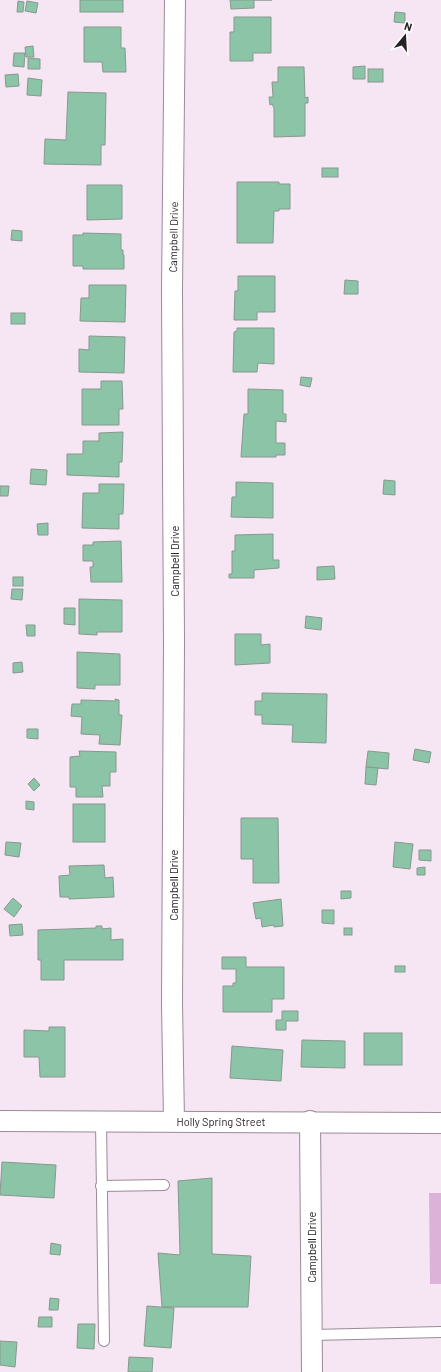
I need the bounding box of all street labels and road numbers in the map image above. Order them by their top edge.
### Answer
street label: Campbell Drive [166,201,180,273]
street label: Campbell Drive [168,525,181,596]
street label: Campbell Drive [167,849,180,920]
street label: Holly Spring Street [177,1115,265,1128]
street label: Campbell Drive [305,1211,318,1282]

